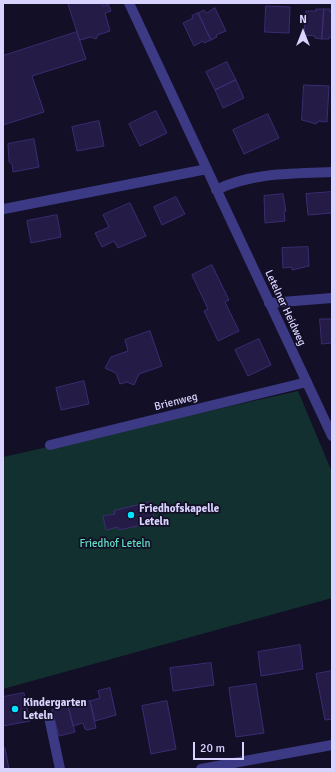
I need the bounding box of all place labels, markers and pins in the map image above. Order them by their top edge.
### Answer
place label: Friedhofskapelle Leteln [139,502,219,528]
marker: Friedhofskapelle Leteln [126,510,136,520]
place label: Kindergarten Leteln [23,696,87,722]
marker: Kindergarten Leteln [10,704,20,714]

